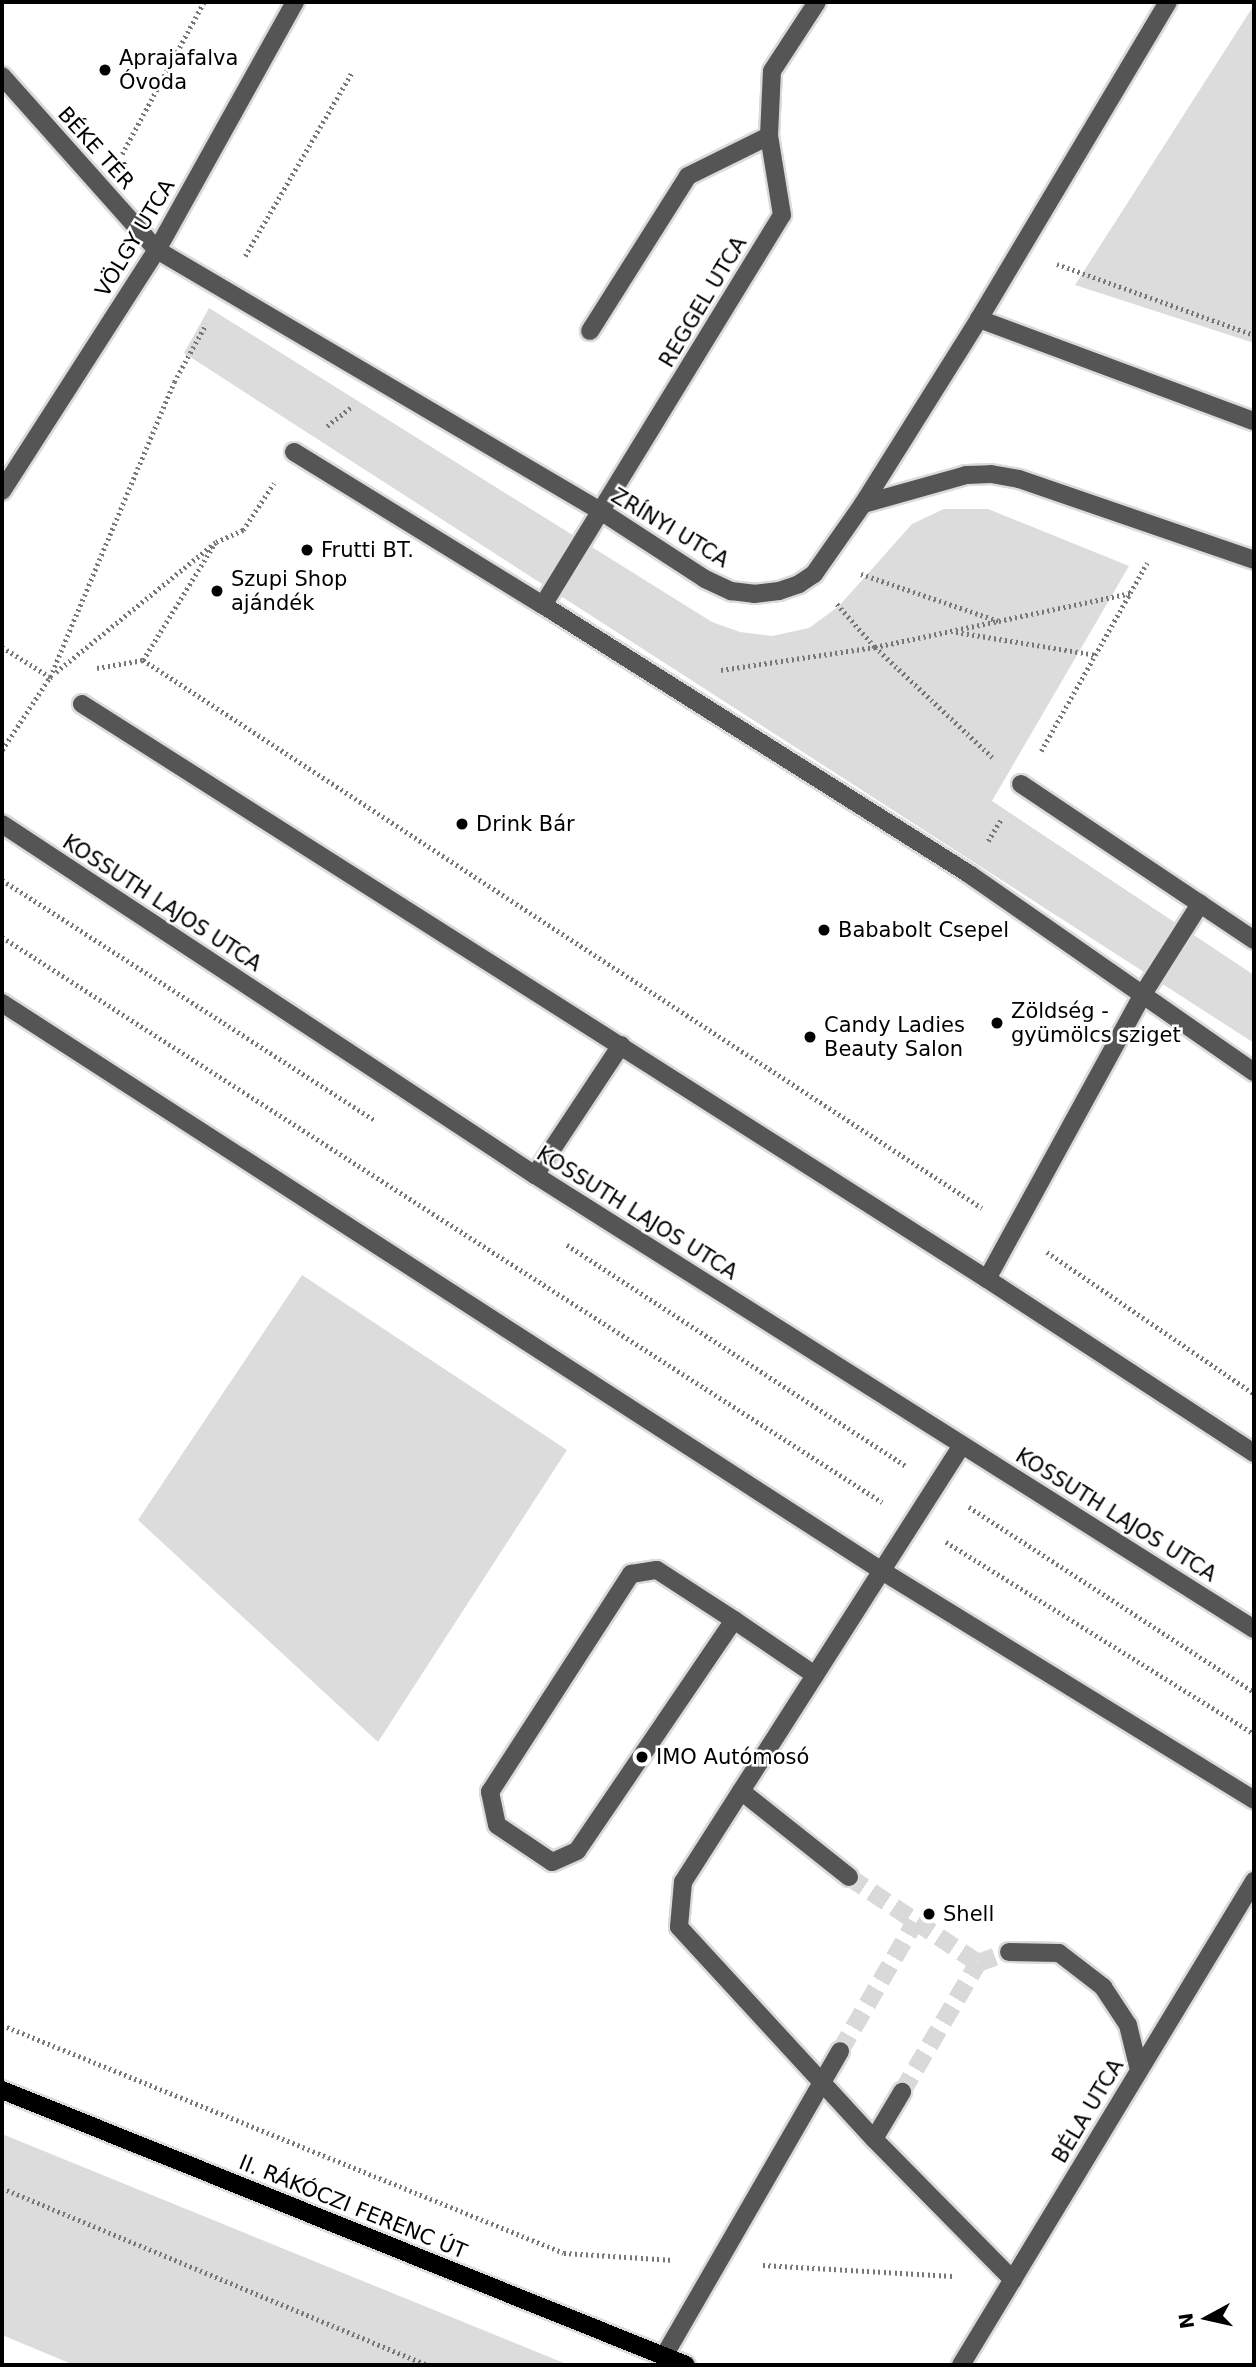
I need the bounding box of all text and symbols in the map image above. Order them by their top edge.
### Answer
place label: Aprajafalva Óvoda [119,45,238,95]
marker: Aprajafalva Óvoda [97,62,113,78]
street label: BÉKE TÉR [52,102,140,194]
street label: VÖLGY UTCA [90,175,180,301]
street label: REGGEL UTCA [654,232,752,372]
street label: ZRÍNYI UTCA [607,483,733,573]
place label: Frutti BT. [321,537,414,563]
marker: Frutti BT. [299,542,315,558]
place label: Szupi Shop ajándék [231,566,347,616]
marker: Szupi Shop ajándék [209,583,225,599]
place label: Drink Bár [476,811,575,837]
marker: Drink Bár [454,816,470,832]
street label: KOSSUTH LAJOS UTCA [58,829,266,977]
place label: Bababolt Csepel [838,917,1009,943]
marker: Bababolt Csepel [816,922,832,938]
place label: Zöldség - gyümölcs sziget [1011,998,1181,1048]
place label: Candy Ladies Beauty Salon [824,1012,965,1062]
marker: Zöldség - gyümölcs sziget [989,1015,1005,1031]
marker: Candy Ladies Beauty Salon [802,1029,818,1045]
street label: KOSSUTH LAJOS UTCA [532,1141,742,1285]
street label: KOSSUTH LAJOS UTCA [1011,1443,1221,1587]
place label: IMO Autómosó [656,1744,809,1770]
marker: IMO Autómosó [634,1749,650,1765]
place label: Shell [943,1901,994,1927]
marker: Shell [921,1906,937,1922]
street label: BÉLA UTCA [1047,2054,1129,2168]
street label: II. RÁKÓCZI FERENC ÚT [235,2150,471,2264]
north arrow [1172,2283,1242,2353]
text: N [1174,2312,1198,2330]

